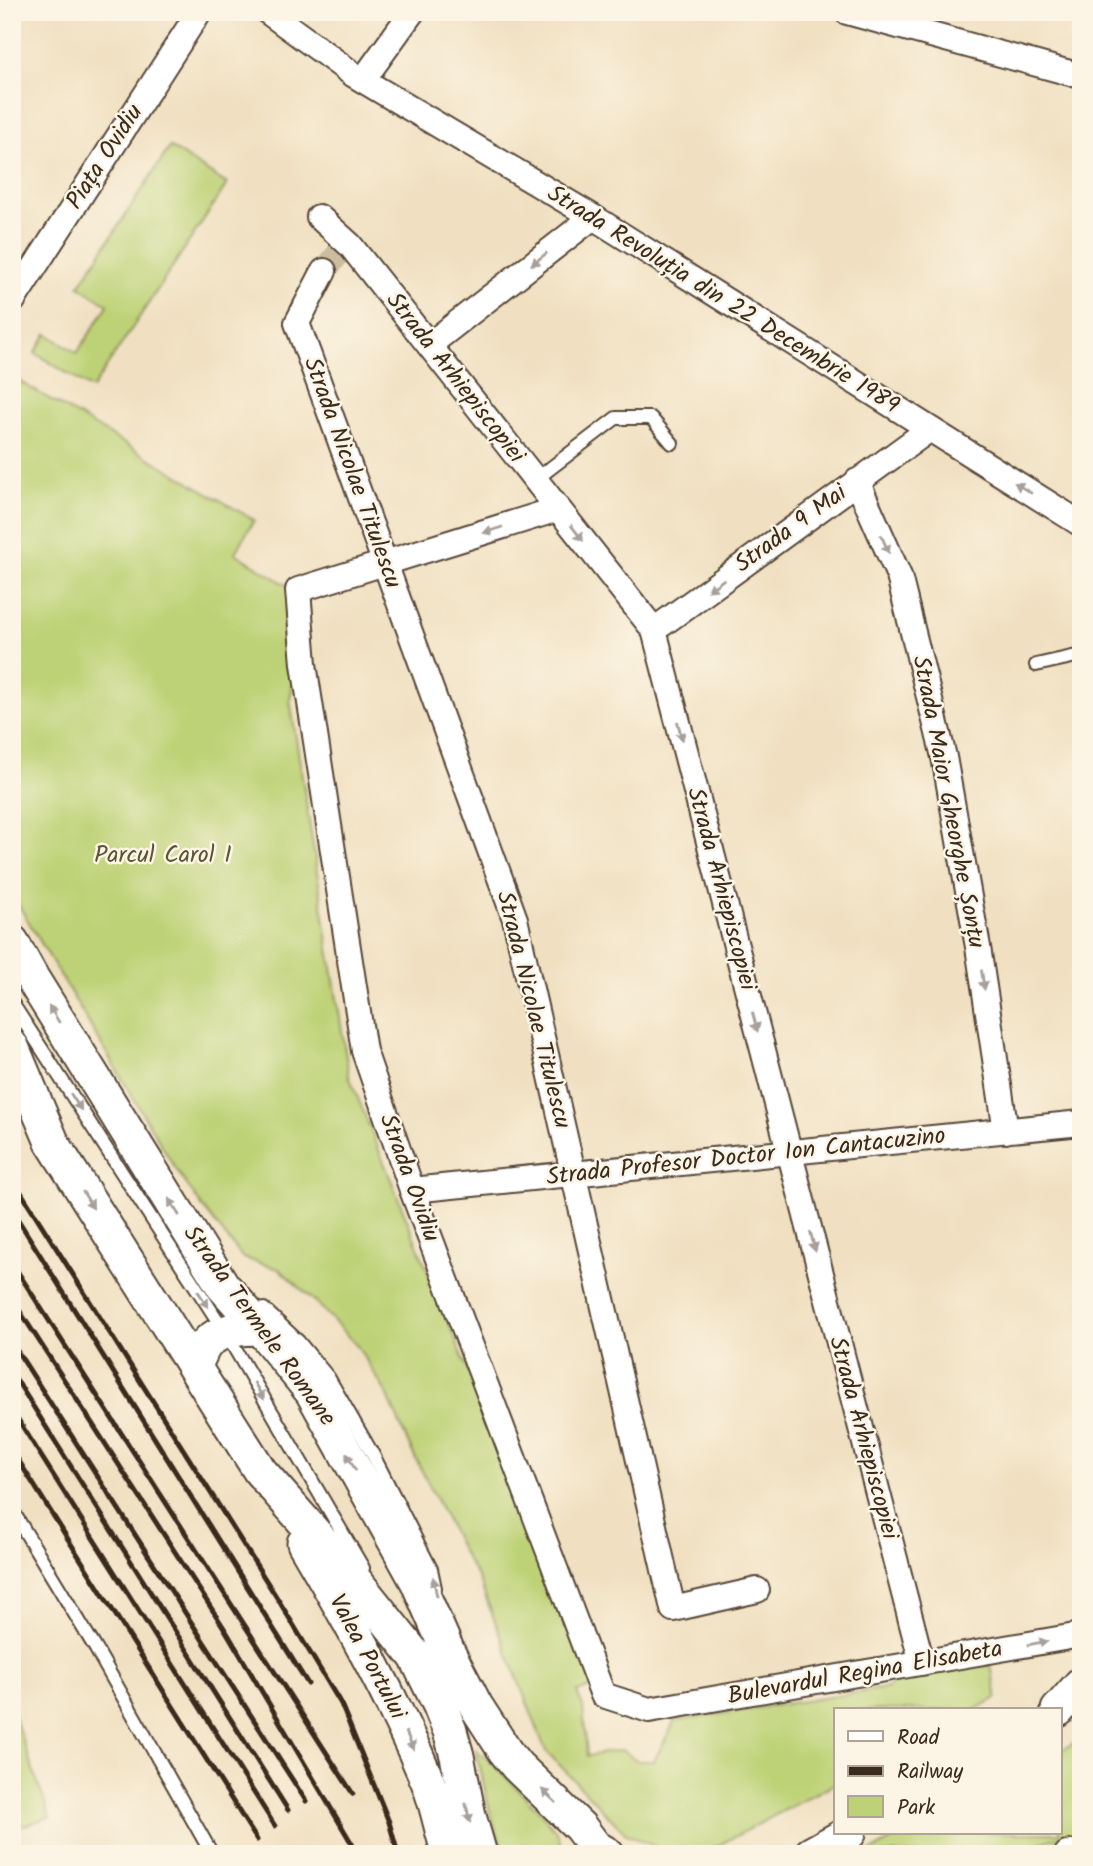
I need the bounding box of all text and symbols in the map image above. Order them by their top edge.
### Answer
street label: Piața Ovidiu [56,96,154,218]
street label: Strada Revoluția din 22 Decembrie 1989 [539,175,907,425]
one-way arrow [531,252,549,267]
street label: Strada Arhiepiscopiei [375,284,535,473]
street label: Strada Nicolae Titulescu [292,352,412,595]
street label: Strada 9 Mai [726,474,857,583]
one-way arrow [1013,481,1033,494]
one-way arrow [569,524,584,542]
one-way arrow [482,525,503,535]
one-way arrow [880,533,891,554]
one-way arrow [707,577,725,591]
street label: Strada Maior Gheorghe Șonțu [901,652,996,952]
one-way arrow [675,720,686,742]
street label: Strada Arhiepiscopiei [675,783,767,996]
park label: Parcul Carol I [94,836,232,875]
street label: Strada Nicolae Titulescu [485,887,582,1133]
one-way arrow [977,969,988,991]
one-way arrow [48,1004,61,1023]
one-way arrow [750,1011,761,1033]
one-way arrow [69,1092,82,1111]
street label: Strada Ovidiu [368,1108,450,1248]
street label: Strada Profesor Doctor Ion Cantacuzino [545,1117,948,1197]
one-way arrow [82,1190,95,1209]
one-way arrow [168,1197,181,1217]
street label: Strada Termele Romane [172,1217,346,1435]
one-way arrow [808,1231,819,1253]
one-way arrow [197,1289,210,1308]
street label: Strada Arhiepiscopiei [817,1332,909,1545]
one-way arrow [253,1381,266,1400]
one-way arrow [345,1453,357,1472]
one-way arrow [429,1576,440,1598]
street label: Valea Portului [318,1587,417,1728]
street label: Bulevardul Regina Elisabeta [724,1630,1006,1716]
one-way arrow [1027,1637,1049,1648]
legend [834,1708,1062,1834]
text: Road [897,1722,940,1755]
one-way arrow [405,1731,416,1752]
text: Railway [897,1756,963,1789]
one-way arrow [541,1789,558,1805]
text: Park [897,1792,935,1825]
one-way arrow [463,1802,474,1824]

